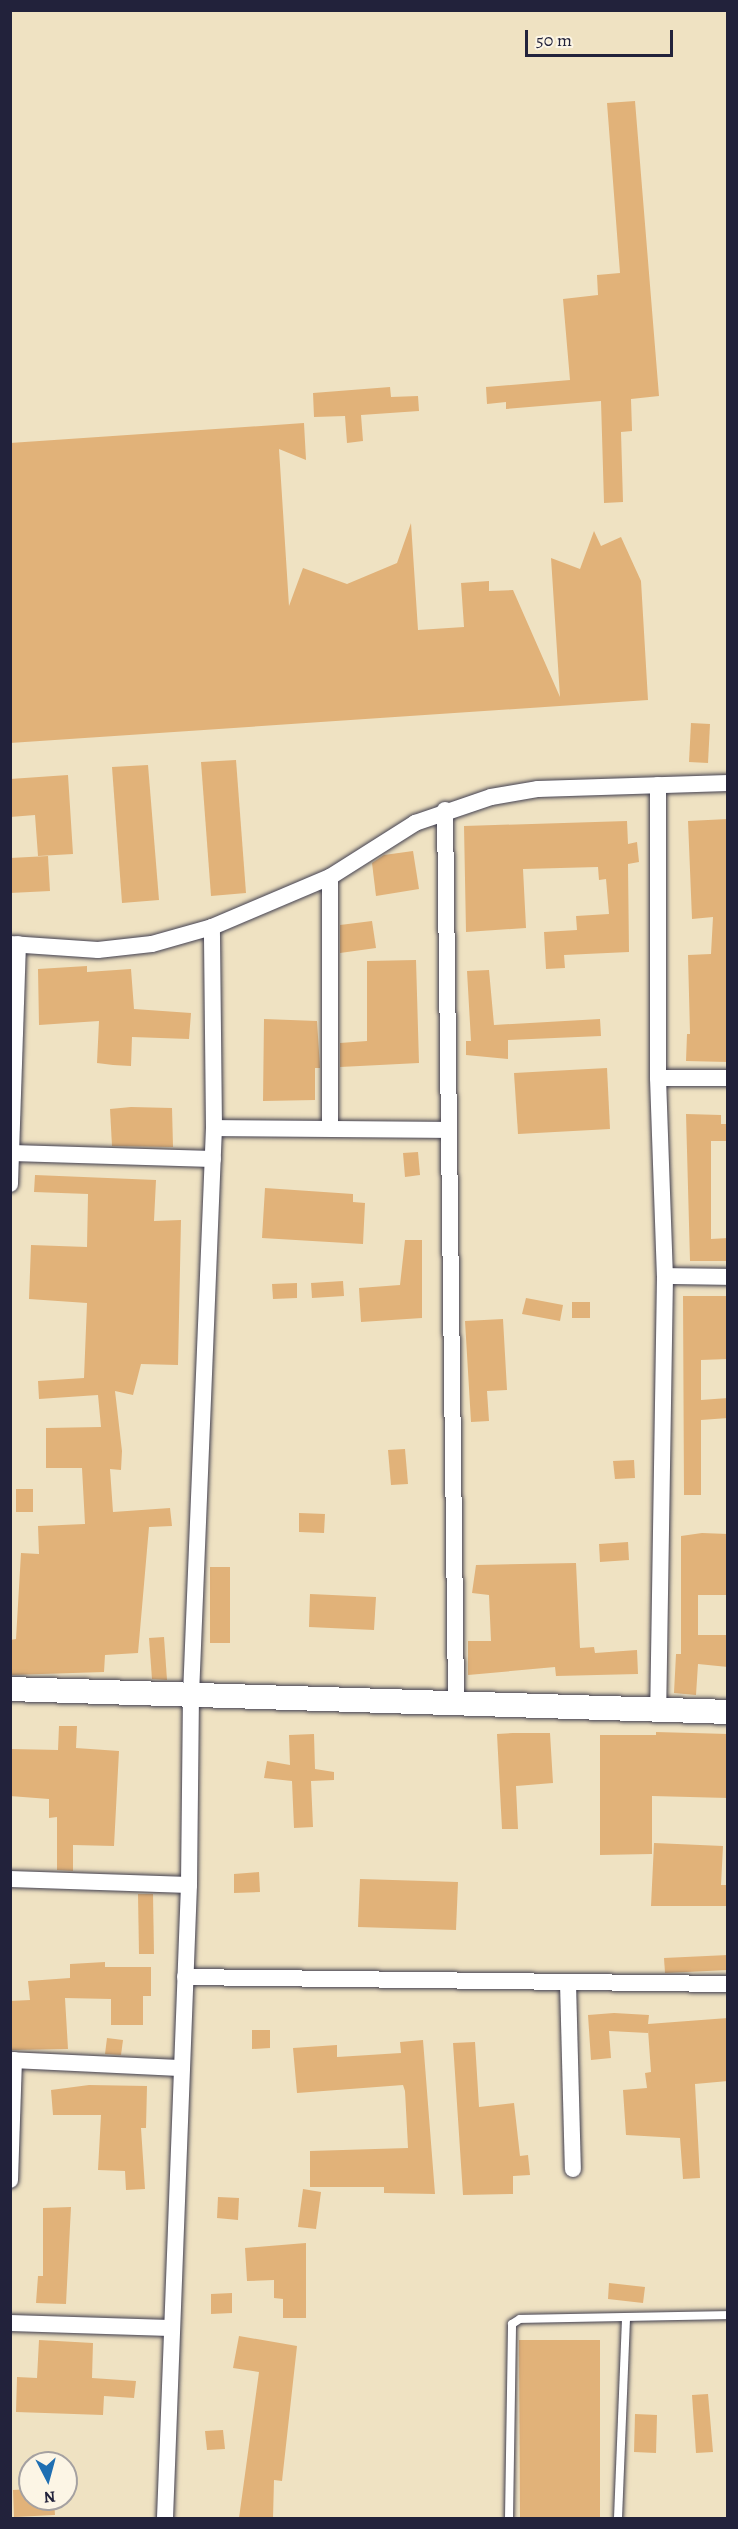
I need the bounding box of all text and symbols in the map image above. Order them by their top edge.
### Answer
scale bar [528,18,676,56]
text: 50 m [536,28,572,52]
north arrow [18,2451,78,2511]
text: N [43,2485,57,2508]

